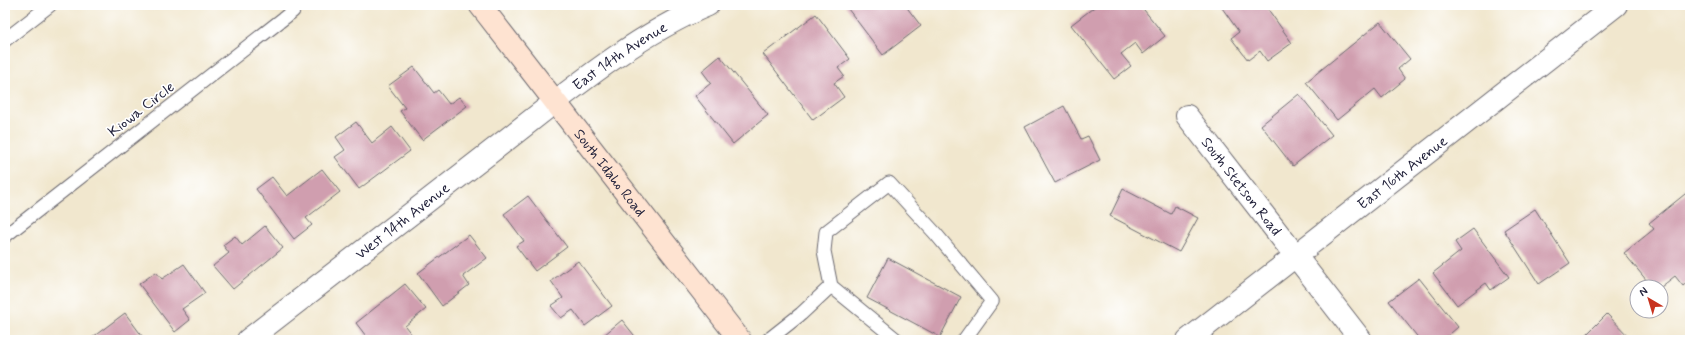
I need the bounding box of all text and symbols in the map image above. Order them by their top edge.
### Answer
street label: East 14th Avenue [569,18,671,96]
street label: Kiowa Circle [104,77,179,142]
street label: South Idaho Road [569,125,650,221]
street label: East 16th Avenue [1354,132,1452,215]
street label: South Stetson Road [1196,133,1286,241]
street label: West 14th Avenue [352,178,454,265]
north arrow [1629,279,1669,319]
text: N [1636,284,1651,300]

